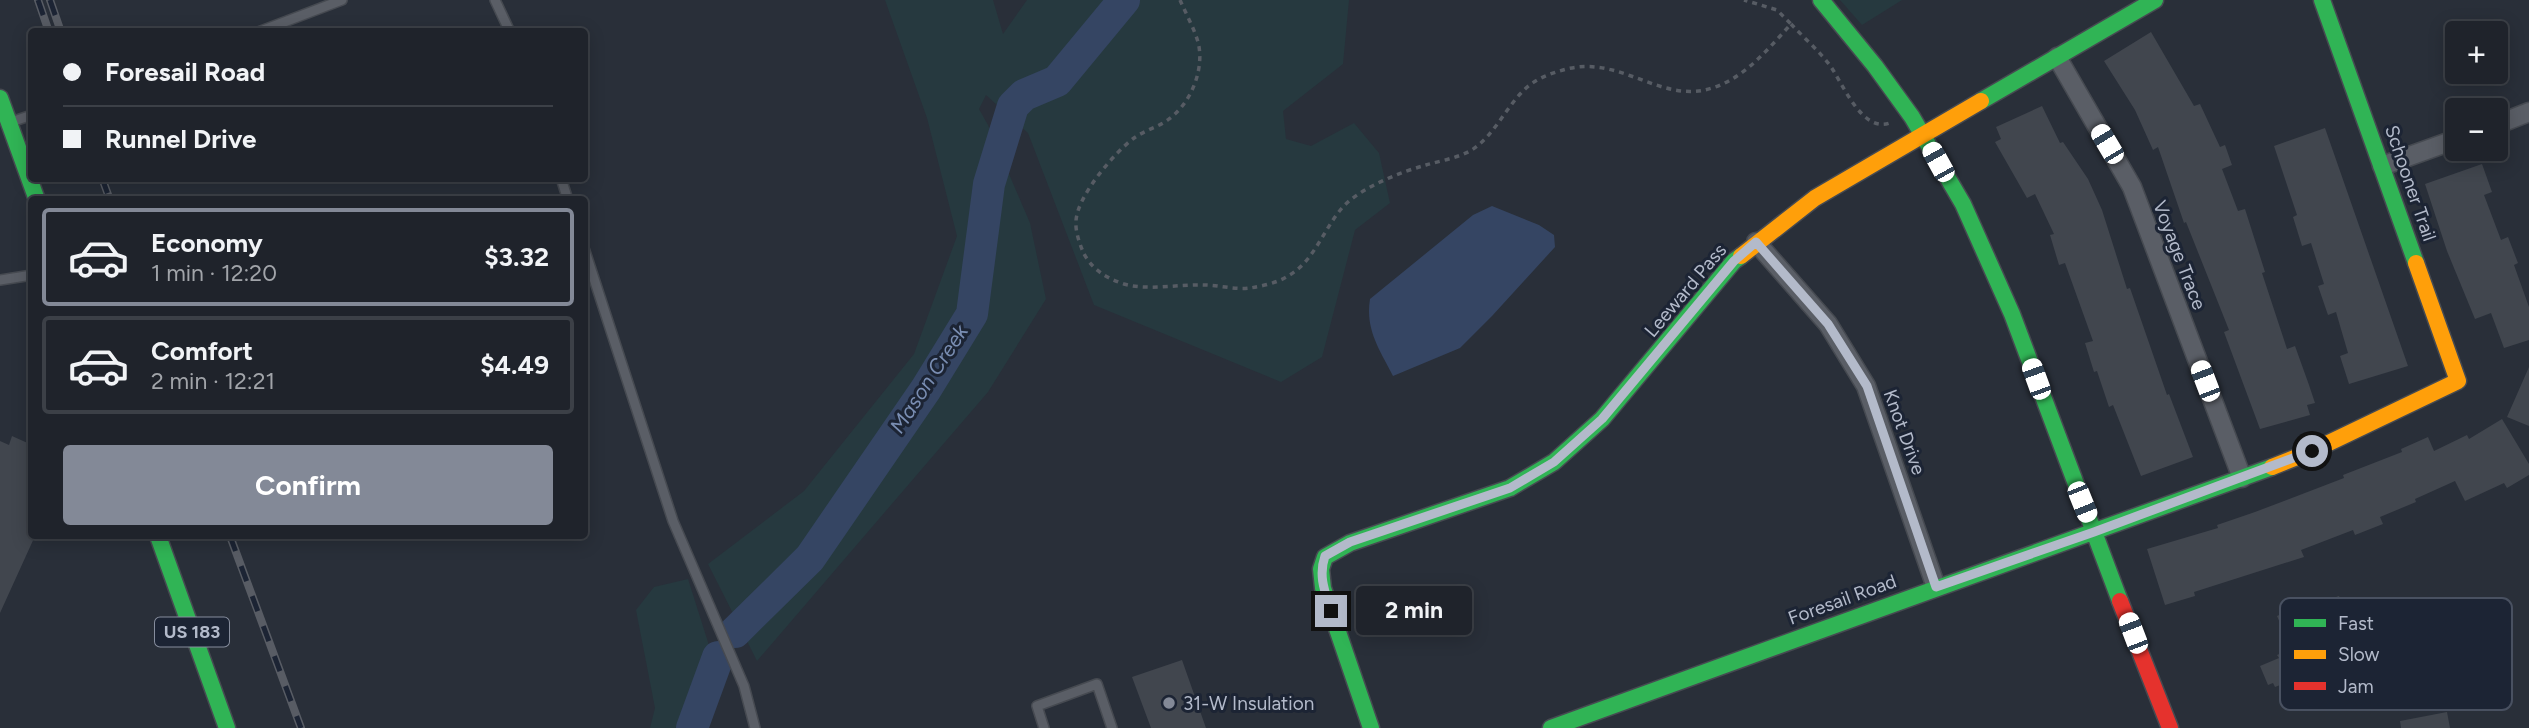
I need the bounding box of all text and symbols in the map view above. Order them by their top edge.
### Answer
map controls [2445,21,2508,161]
button: + [2445,21,2508,84]
text: Foresail Road [105,56,265,88]
button: − [2445,98,2508,161]
car [2088,121,2127,167]
street label: Schooner Trail [2380,122,2441,244]
text: Runnel Drive [105,123,256,155]
car [1919,139,1958,185]
street label: Voyage Trace [2148,197,2211,313]
icon: car [67,226,130,289]
text: Economy [151,227,263,259]
street label: Leeward Pass [1640,239,1731,342]
text: $3.32 [484,241,549,273]
text: 1 min · 12:20 [151,259,277,287]
water label: Mason Creek [884,319,973,438]
icon: car [67,334,130,397]
text: Comfort [151,335,253,367]
text: $4.49 [480,349,549,381]
car [2019,356,2054,402]
car [2188,358,2223,404]
text: 2 min · 12:21 [151,367,275,395]
street label: Knot Drive [1879,386,1931,478]
route start [2296,435,2328,467]
button: Confirm [63,445,553,525]
car [2065,479,2100,525]
street label: Foresail Road [1785,569,1899,630]
callout: 2 min [1356,586,1471,636]
route end [1315,595,1347,627]
text: 2 min [1385,596,1443,624]
legend [2280,598,2512,710]
car [2116,610,2151,656]
text: Fast [2338,612,2374,635]
road number: US 183 [155,618,229,646]
text: Slow [2338,643,2380,666]
text: Jam [2338,675,2374,698]
place label: 31-W Insulation [1183,692,1314,715]
marker: 31-W Insulation [1161,695,1177,711]

